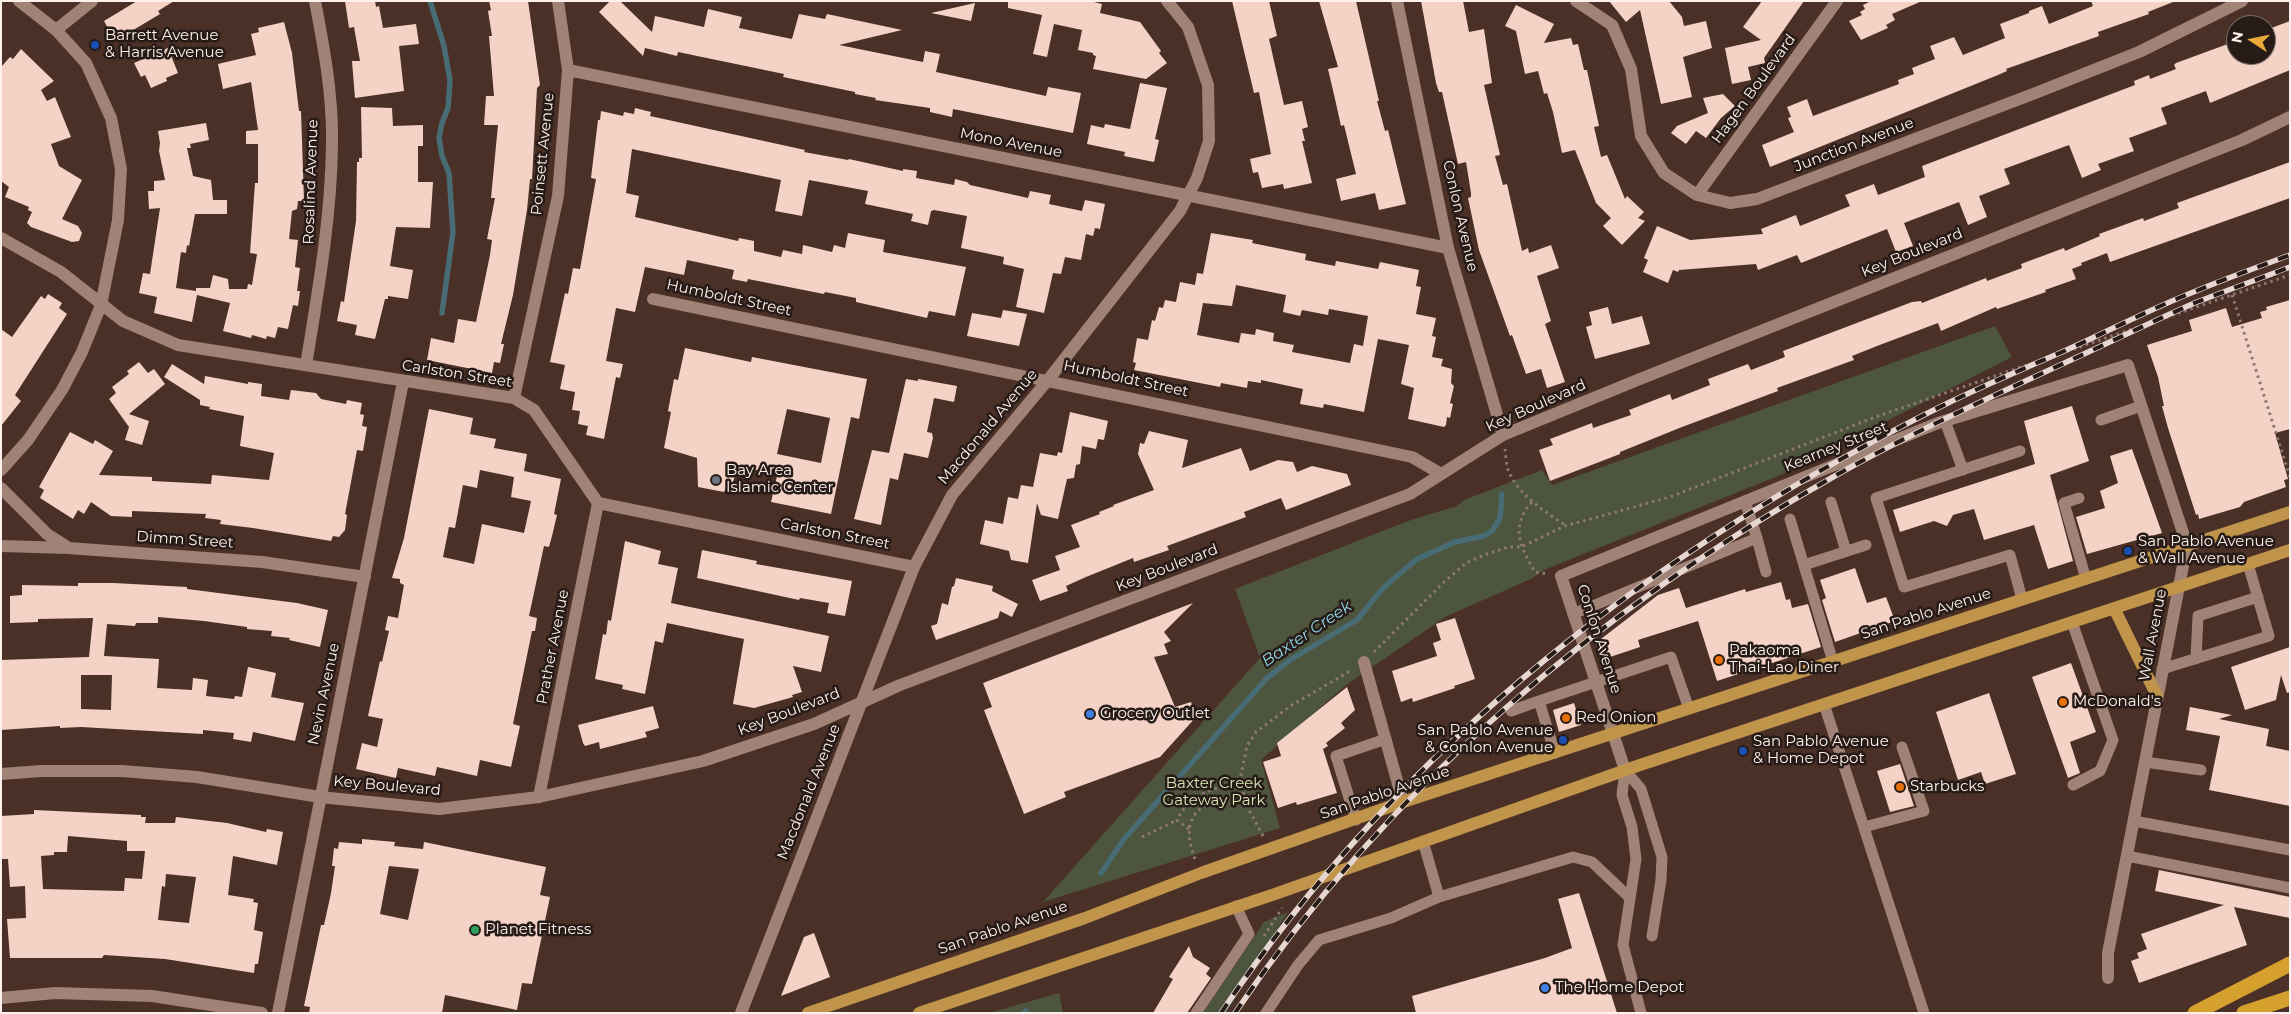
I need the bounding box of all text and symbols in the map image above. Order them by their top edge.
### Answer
north arrow [2226,15,2276,65]
place label: Barrett Avenue & Harris Avenue [105,27,224,62]
text: N [2227,30,2247,45]
street label: Hagen Boulevard [1708,31,1800,147]
marker: Barrett Avenue & Harris Avenue [89,39,101,51]
street label: Poinsett Avenue [528,92,558,216]
street label: Junction Avenue [1792,114,1916,176]
street label: Rosalind Avenue [300,119,322,245]
street label: Mono Avenue [958,124,1064,162]
street label: Conlon Avenue [1438,158,1482,274]
street label: Key Boulevard [1859,224,1965,282]
street label: Humboldt Street [665,276,793,320]
street label: Carlston Street [401,356,513,392]
street label: Humboldt Street [1062,357,1190,401]
street label: Macdonald Avenue [935,366,1041,488]
street label: Key Boulevard [1483,376,1589,436]
street label: Kearney Street [1781,418,1891,476]
place label: Bay Area Islamic Center [726,462,833,497]
marker: Bay Area Islamic Center [710,474,722,486]
street label: Carlston Street [779,515,891,553]
street label: Dimm Street [136,528,234,552]
place label: San Pablo Avenue & Wall Avenue [2138,533,2274,568]
street label: Key Boulevard [1113,540,1221,596]
marker: San Pablo Avenue & Wall Avenue [2122,545,2134,557]
street label: Conlon Avenue [1573,582,1625,696]
street label: San Pablo Avenue [1859,584,1993,644]
street label: Wall Avenue [2135,587,2171,683]
street label: Prather Avenue [533,588,573,706]
water label: Baxter Creek [1258,597,1356,671]
street label: Nevin Avenue [304,641,344,747]
place label: Pakaoma Thai-Lao Diner [1729,642,1839,677]
marker: Pakaoma Thai-Lao Diner [1713,654,1725,666]
street label: Key Boulevard [735,684,843,740]
place label: McDonald's [2073,693,2161,711]
marker: McDonald's [2057,696,2069,708]
place label: Grocery Outlet [1100,705,1210,723]
marker: Grocery Outlet [1084,708,1096,720]
place label: Red Onion [1576,709,1656,727]
marker: Red Onion [1560,712,1572,724]
street label: Macdonald Avenue [774,722,844,862]
place label: San Pablo Avenue & Conlon Avenue [1417,722,1553,757]
place label: San Pablo Avenue & Home Depot [1753,733,1889,768]
marker: San Pablo Avenue & Conlon Avenue [1557,734,1569,746]
marker: San Pablo Avenue & Home Depot [1737,745,1749,757]
street label: San Pablo Avenue [1318,762,1452,824]
street label: Key Boulevard [333,772,441,800]
park label: Baxter Creek Gateway Park [1163,775,1265,810]
place label: Starbucks [1910,778,1984,796]
marker: Starbucks [1894,781,1906,793]
street label: San Pablo Avenue [936,897,1070,959]
place label: Planet Fitness [485,921,591,939]
marker: Planet Fitness [469,924,481,936]
place label: The Home Depot [1555,979,1684,997]
marker: The Home Depot [1539,982,1551,994]

